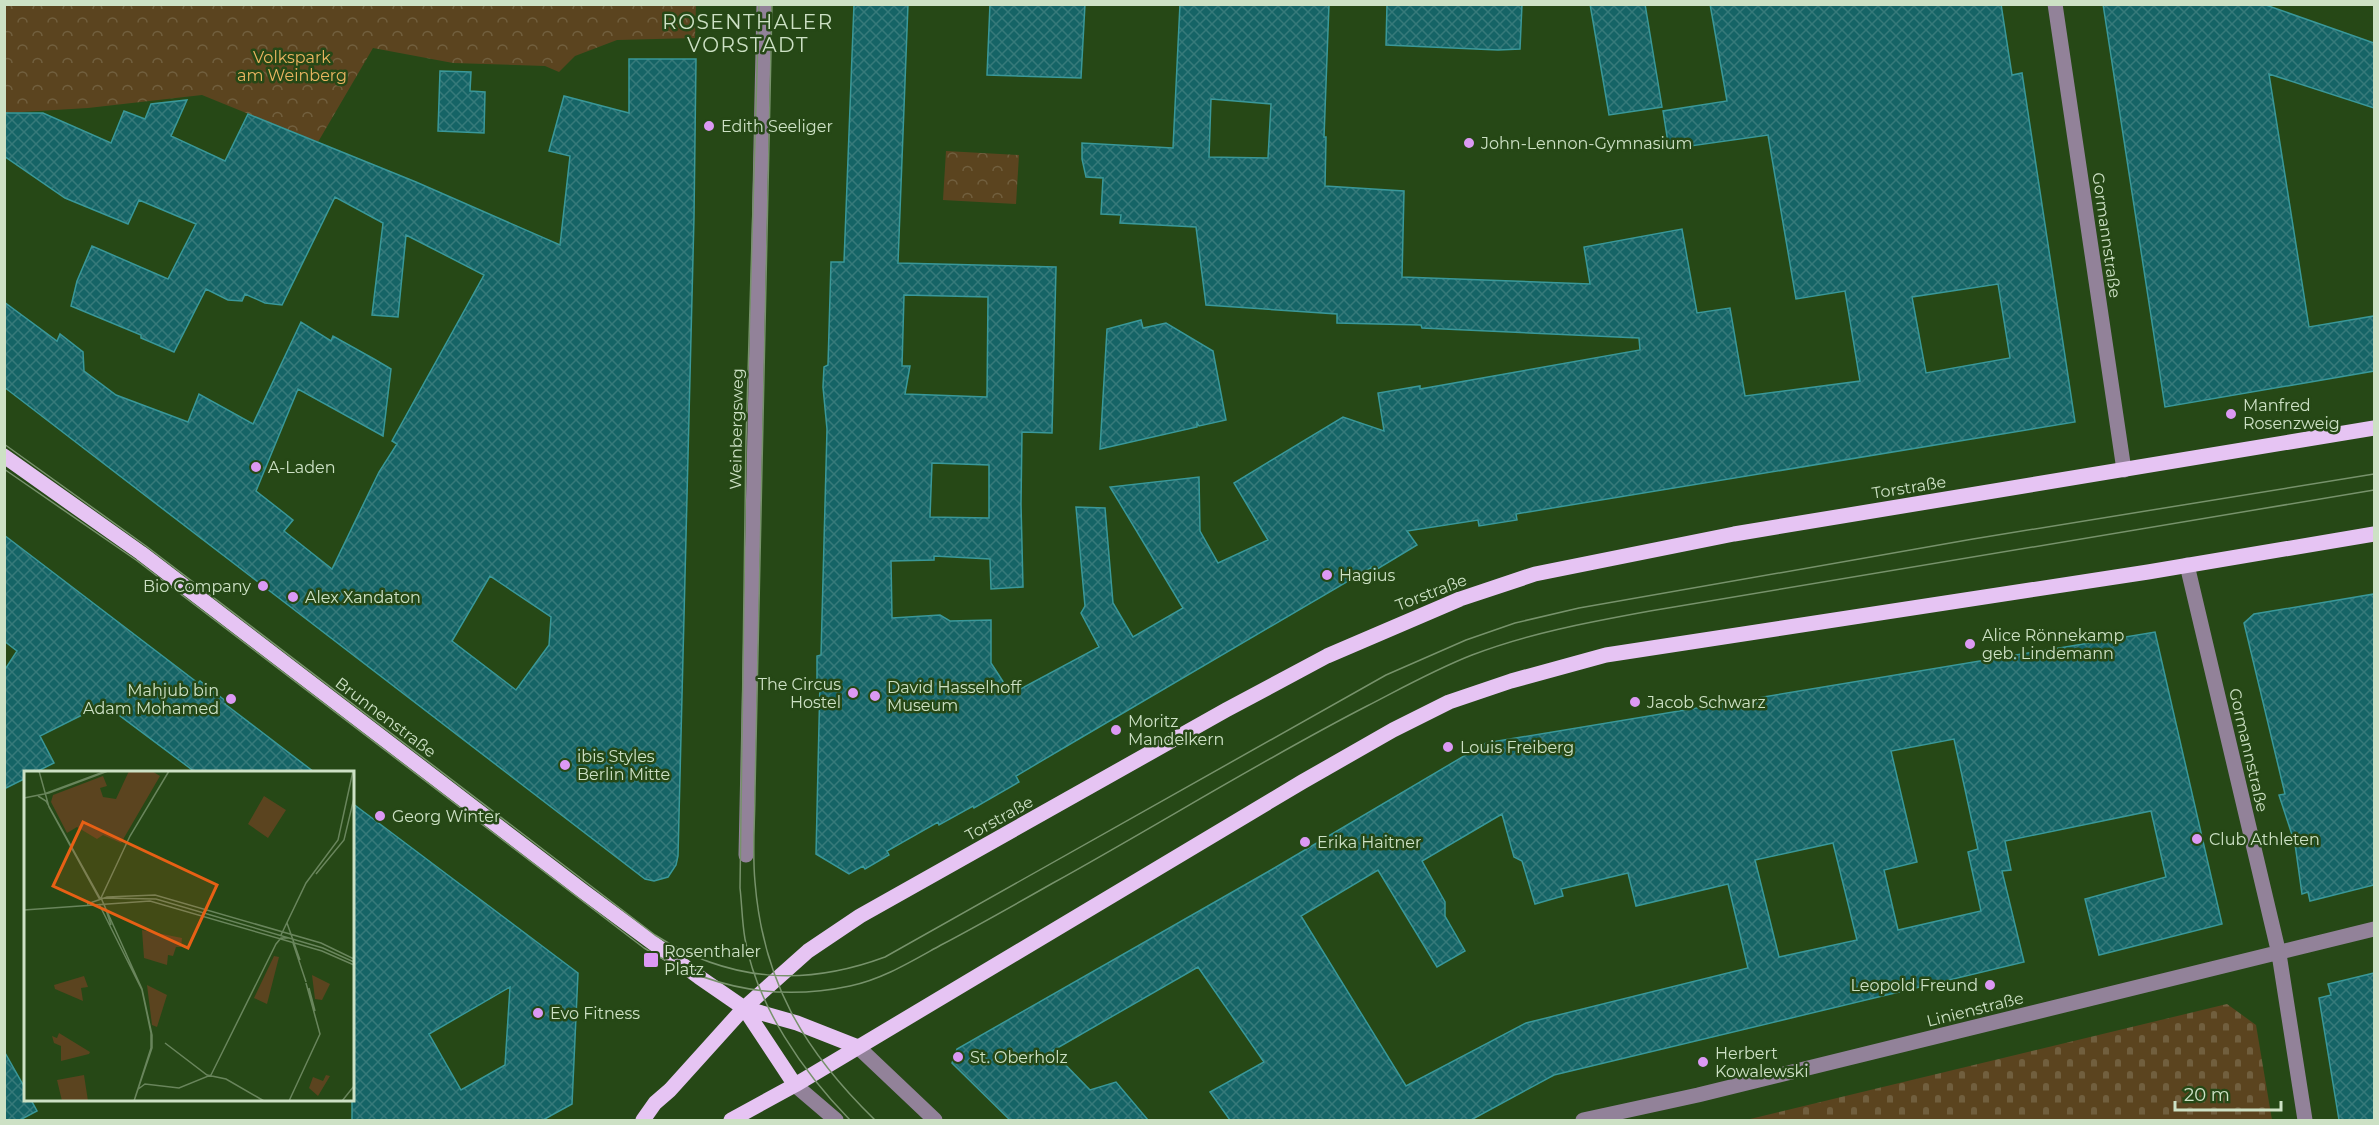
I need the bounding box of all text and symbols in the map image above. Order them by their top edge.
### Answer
district label: ROSENTHALER VORSTADT [662,10,834,57]
park label: Volkspark am Weinberg [237,48,347,85]
place label: Edith Seeliger [721,117,833,136]
marker: Edith Seeliger [702,119,716,133]
place label: John-Lennon-Gymnasium [1480,134,1693,153]
marker: John-Lennon-Gymnasium [1462,136,1476,150]
street label: Gormannstraße [2088,171,2125,299]
street label: Weinbergsweg [726,368,747,490]
place label: Manfred Rosenzweig [2243,396,2340,433]
marker: Manfred Rosenzweig [2224,407,2238,421]
place label: A-Laden [268,458,336,477]
marker: A-Laden [249,460,263,474]
street label: Torstraße [1871,472,1947,503]
place label: Hagius [1339,566,1395,585]
marker: Hagius [1320,568,1334,582]
street label: Torstraße [1393,570,1469,615]
place label: Bio Company [143,577,251,596]
marker: Bio Company [256,579,270,593]
place label: Alex Xandaton [305,588,421,607]
marker: Alex Xandaton [286,590,300,604]
place label: Alice Rönnekamp geb. Lindemann [1982,626,2125,663]
marker: Alice Rönnekamp geb. Lindemann [1963,637,1977,651]
street label: Brunnenstraße [332,673,440,761]
place label: The Circus Hostel [758,675,841,712]
place label: David Hasselhoff Museum [887,678,1022,715]
place label: Mahjub bin Adam Mohamed [83,681,219,718]
marker: The Circus Hostel [846,686,860,700]
street label: Gormannstraße [2225,686,2272,814]
marker: David Hasselhoff Museum [868,689,882,703]
marker: Mahjub bin Adam Mohamed [224,692,238,706]
place label: Jacob Schwarz [1646,693,1766,712]
marker: Jacob Schwarz [1628,695,1642,709]
place label: Moritz Mandelkern [1128,712,1224,749]
marker: Moritz Mandelkern [1109,723,1123,737]
place label: Louis Freiberg [1460,738,1574,757]
marker: Louis Freiberg [1441,740,1455,754]
place label: ibis Styles Berlin Mitte [577,747,670,784]
marker: ibis Styles Berlin Mitte [558,758,572,772]
inset map [24,771,354,1101]
street label: Torstraße [962,792,1036,845]
place label: Georg Winter [392,807,500,826]
marker: Georg Winter [373,809,387,823]
place label: Club Athleten [2209,830,2320,849]
marker: Club Athleten [2190,832,2204,846]
place label: Erika Haitner [1317,833,1421,852]
marker: Erika Haitner [1298,835,1312,849]
place label: Rosenthaler Platz [664,942,761,979]
marker: Rosenthaler Platz [642,951,660,969]
place label: Leopold Freund [1851,976,1978,995]
marker: Leopold Freund [1983,978,1997,992]
street label: Linienstraße [1925,988,2026,1031]
place label: Evo Fitness [550,1004,640,1023]
marker: Evo Fitness [531,1006,545,1020]
place label: Herbert Kowalewski [1715,1044,1808,1081]
place label: St. Oberholz [970,1048,1068,1067]
marker: St. Oberholz [951,1050,965,1064]
marker: Herbert Kowalewski [1696,1055,1710,1069]
scale bar [2175,1074,2282,1112]
text: 20 m [2184,1084,2230,1106]

